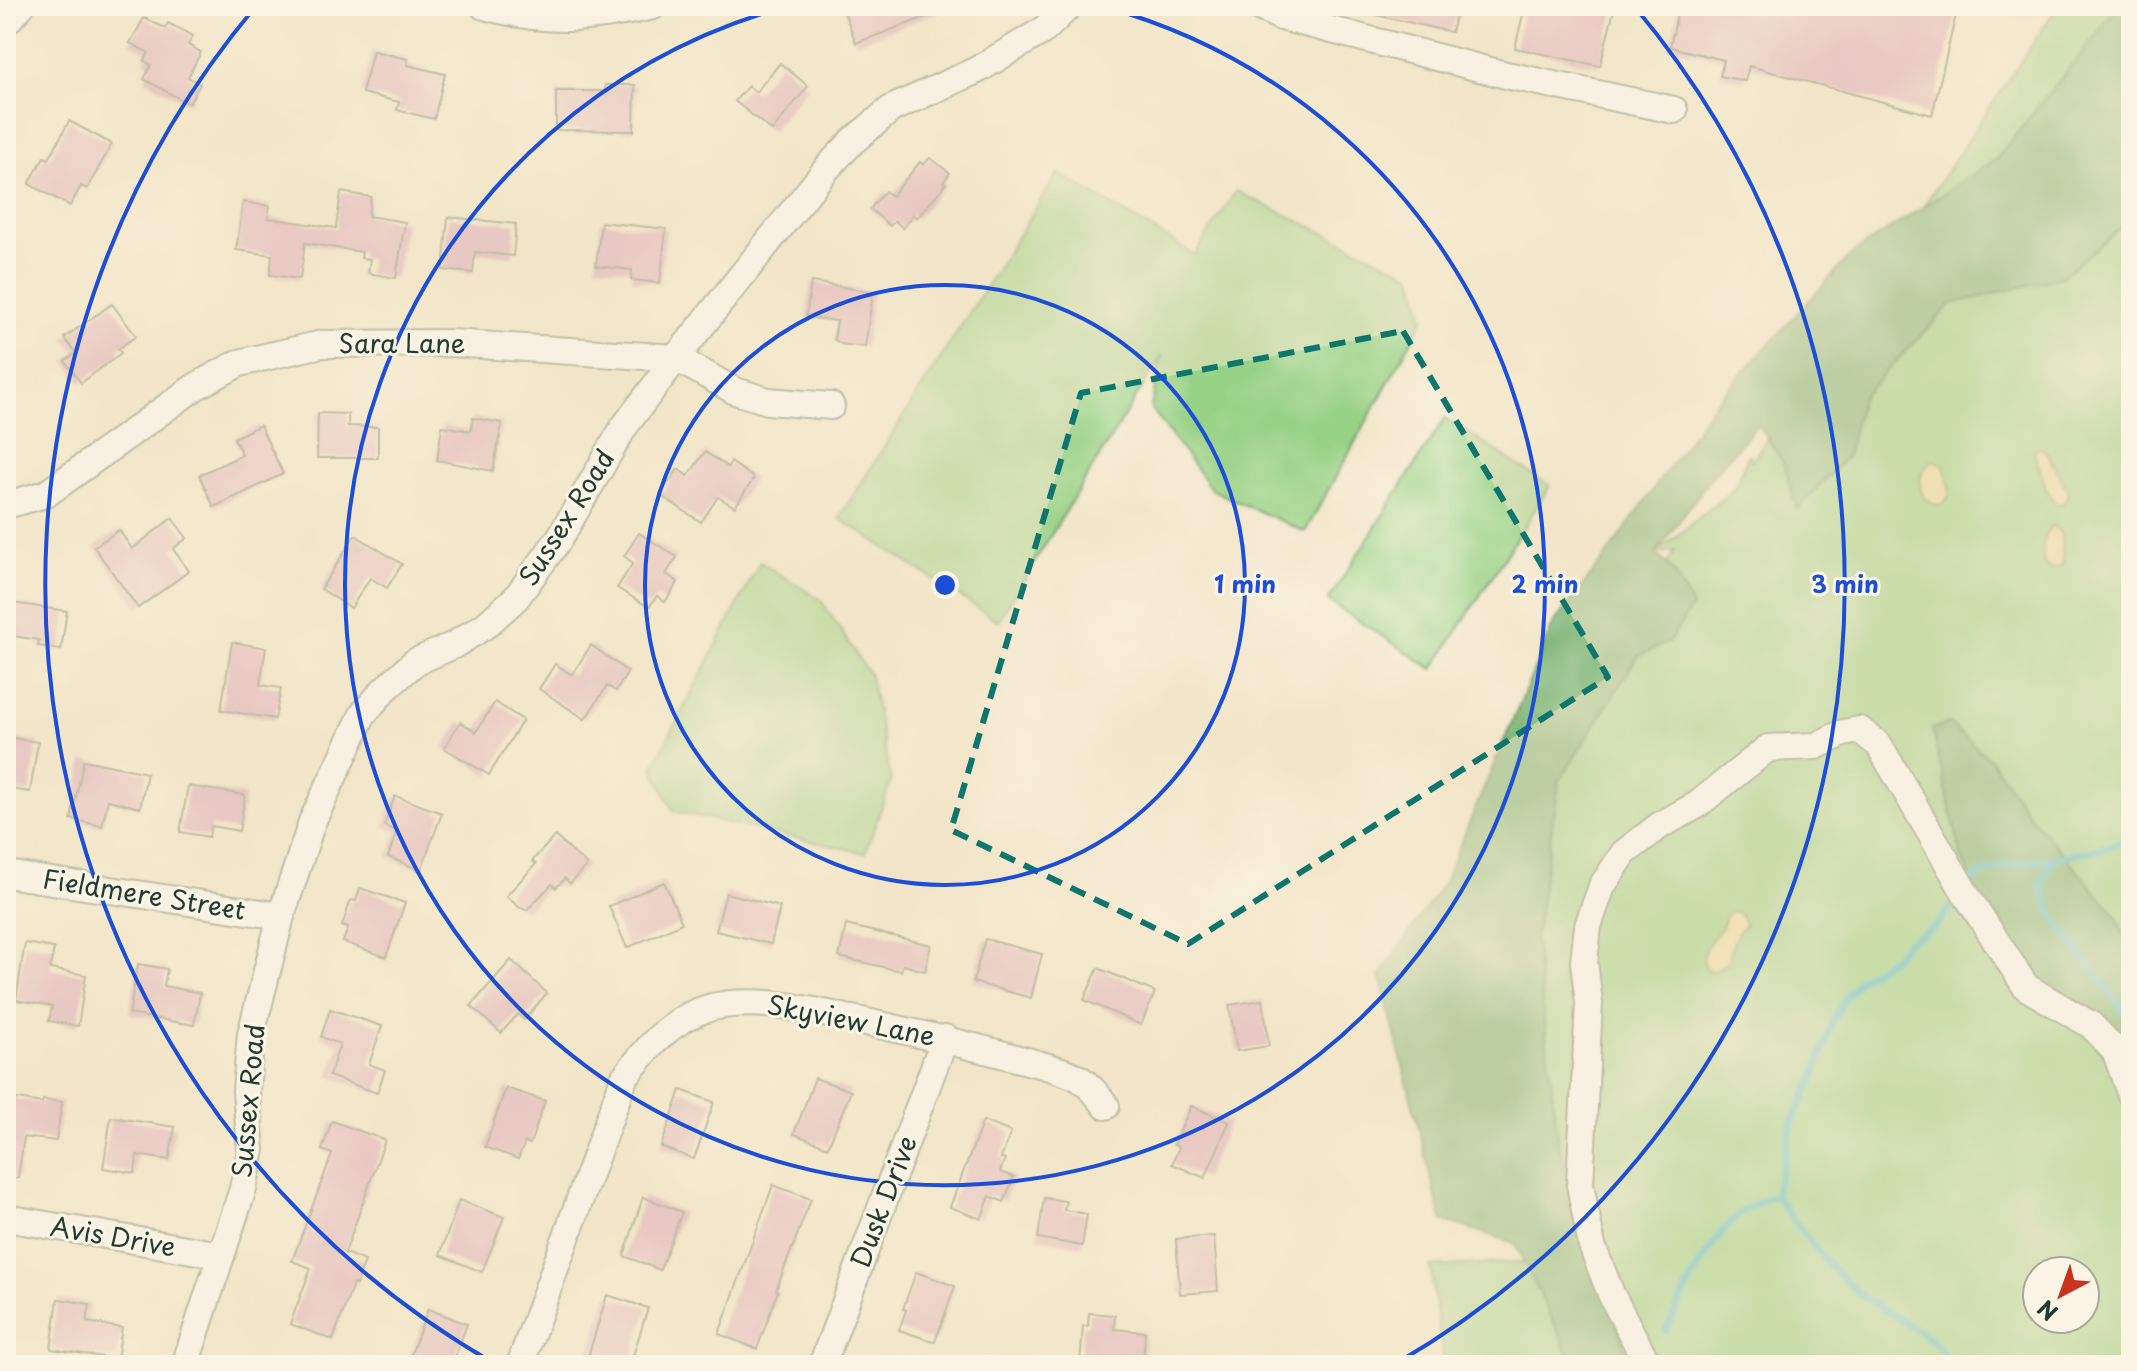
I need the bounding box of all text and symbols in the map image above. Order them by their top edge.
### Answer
street label: Sara Lane [339,323,465,362]
street label: Sussex Road [508,441,623,593]
text: 1 min [1214,565,1276,601]
text: 2 min [1511,565,1579,601]
text: 3 min [1811,565,1879,601]
centre of rings [931,571,959,599]
street label: Fieldmere Street [40,858,248,929]
street label: Skyview Lane [764,984,939,1055]
street label: Sussex Road [221,1022,274,1180]
street label: Dusk Drive [839,1130,926,1273]
street label: Avis Drive [48,1205,179,1266]
north arrow [2021,1255,2101,1335]
text: N [2029,1293,2064,1329]

